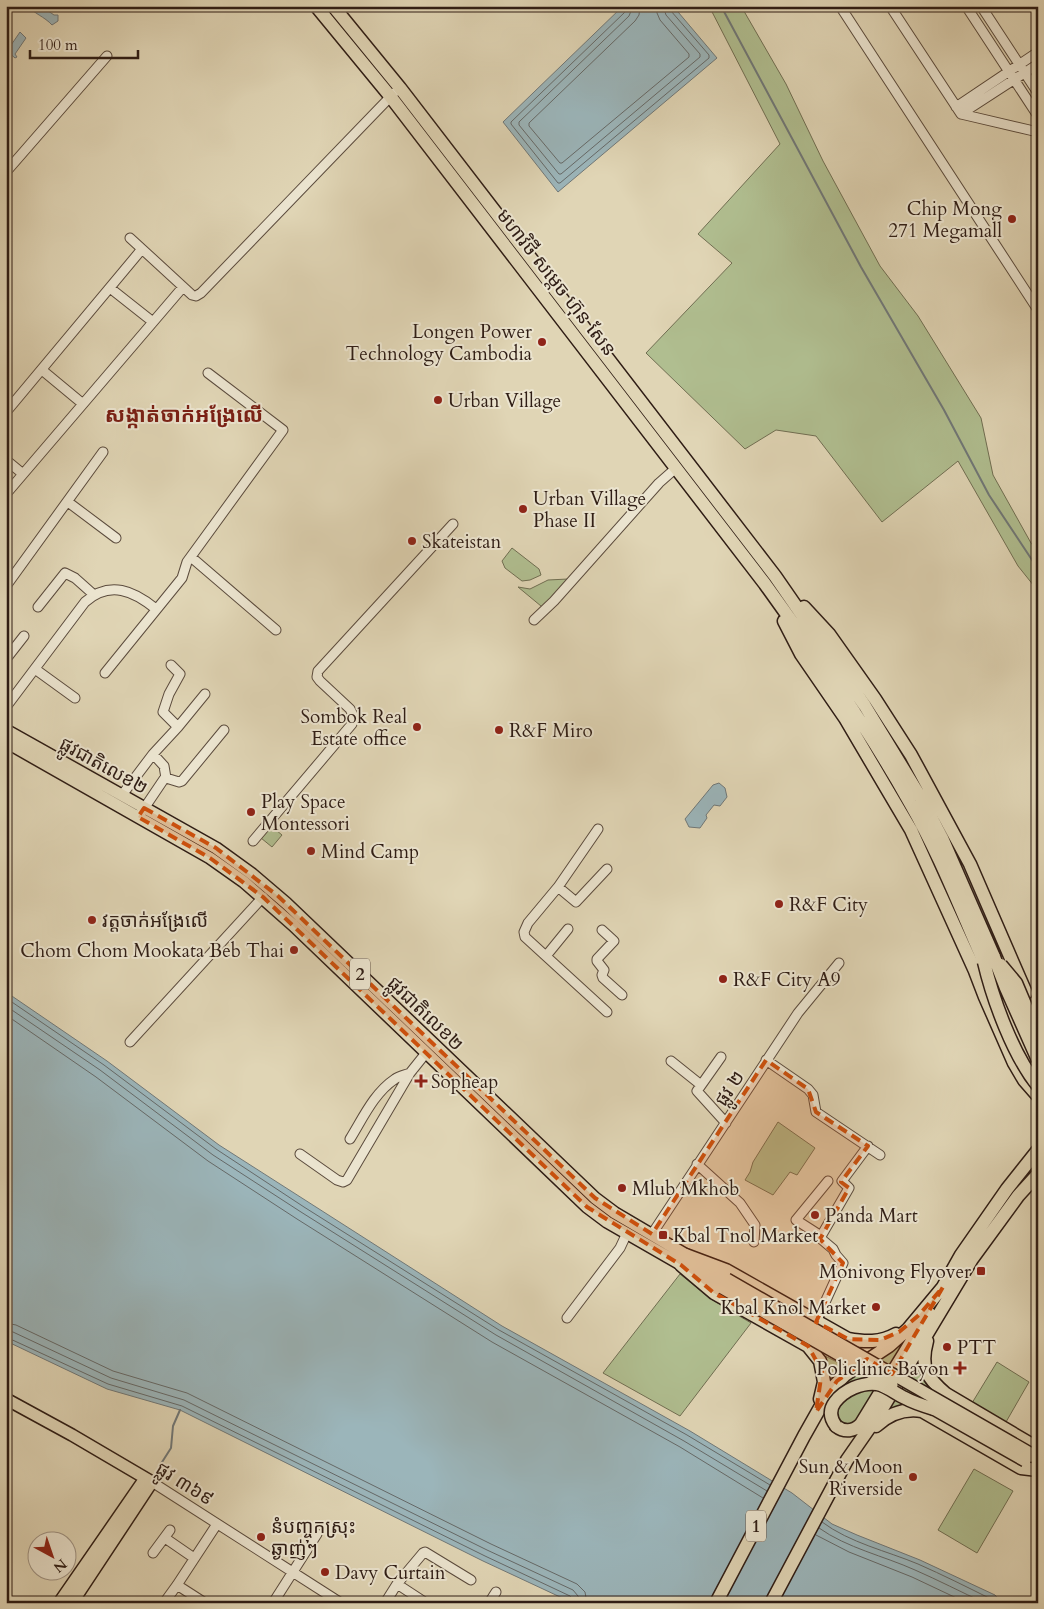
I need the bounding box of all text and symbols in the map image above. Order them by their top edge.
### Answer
scale bar [30,28,138,60]
text: 100 m [38,35,78,55]
place label: Chip Mong 271 Megamall [888,196,1002,244]
street label: មហាវិថី សម្តេច ហ៊ុន សែន [490,204,622,362]
marker: Chip Mong 271 Megamall [1006,213,1018,225]
place label: Longen Power Technology Cambodia [345,319,532,367]
marker: Longen Power Technology Cambodia [536,336,548,348]
place label: Urban Village [448,388,561,414]
marker: Urban Village [432,394,444,406]
district label: សង្កាត់ចាក់អង្រែលើ [105,401,263,430]
place label: Urban Village Phase II [533,486,646,534]
marker: Urban Village Phase II [517,503,529,515]
place label: Skateistan [422,529,501,555]
marker: Skateistan [406,535,418,547]
place label: Sombok Real Estate office [301,704,407,752]
place label: R&F Miro [509,718,593,744]
marker: Sombok Real Estate office [411,721,423,733]
marker: R&F Miro [493,724,505,736]
street label: ផ្លូវជាតិលេខ២ [53,731,152,804]
place label: Play Space Montessori [261,789,350,837]
marker: Play Space Montessori [245,806,257,818]
place label: Mind Camp [321,839,419,865]
marker: Mind Camp [305,845,317,857]
place label: R&F City [789,892,868,918]
marker: R&F City [773,898,785,910]
place label: វត្តចាក់អង្រែលើ [102,908,208,934]
marker: វត្តចាក់អង្រែលើ [86,914,98,926]
place label: Chom Chom Mookata Beb Thai [20,938,284,964]
marker: Chom Chom Mookata Beb Thai [288,944,300,956]
road number: 2 [350,959,370,990]
place label: R&F City A9 [733,967,841,993]
street label: ផ្លូវជាតិលេខ២ [379,971,469,1059]
marker: R&F City A9 [717,973,729,985]
street label: ផ្លូវ ២ [709,1066,754,1113]
place label: Sopheap [431,1069,498,1095]
marker: Sopheap [415,1075,427,1087]
place label: Mlub Mkhob [632,1176,739,1202]
marker: Mlub Mkhob [616,1182,628,1194]
place label: Panda Mart [825,1203,918,1229]
marker: Panda Mart [809,1209,821,1221]
place label: Kbal Tnol Market [673,1223,818,1249]
marker: Kbal Tnol Market [657,1229,669,1241]
place label: Monivong Flyover [819,1259,971,1285]
marker: Monivong Flyover [975,1265,987,1277]
place label: Kbal Knol Market [721,1295,866,1321]
marker: Kbal Knol Market [870,1301,882,1313]
place label: PTT [957,1335,996,1361]
marker: PTT [941,1341,953,1353]
place label: Policlinic Bayon [816,1356,949,1382]
marker: Policlinic Bayon [953,1361,967,1375]
place label: Sun & Moon Riverside [799,1454,903,1502]
street label: ផ្លូវ ៣៦៩ [149,1456,218,1515]
marker: Sun & Moon Riverside [907,1471,919,1483]
road number: 1 [746,1510,766,1542]
place label: នំបញ្ចុកស្រុះ ឆ្ងាញ់ៗ [271,1514,356,1562]
marker: នំបញ្ចុកស្រុះ ឆ្ងាញ់ៗ [255,1531,267,1543]
north arrow [28,1532,78,1582]
text: N [49,1554,71,1577]
place label: Davy Curtain [335,1560,446,1586]
marker: Davy Curtain [319,1566,331,1578]

